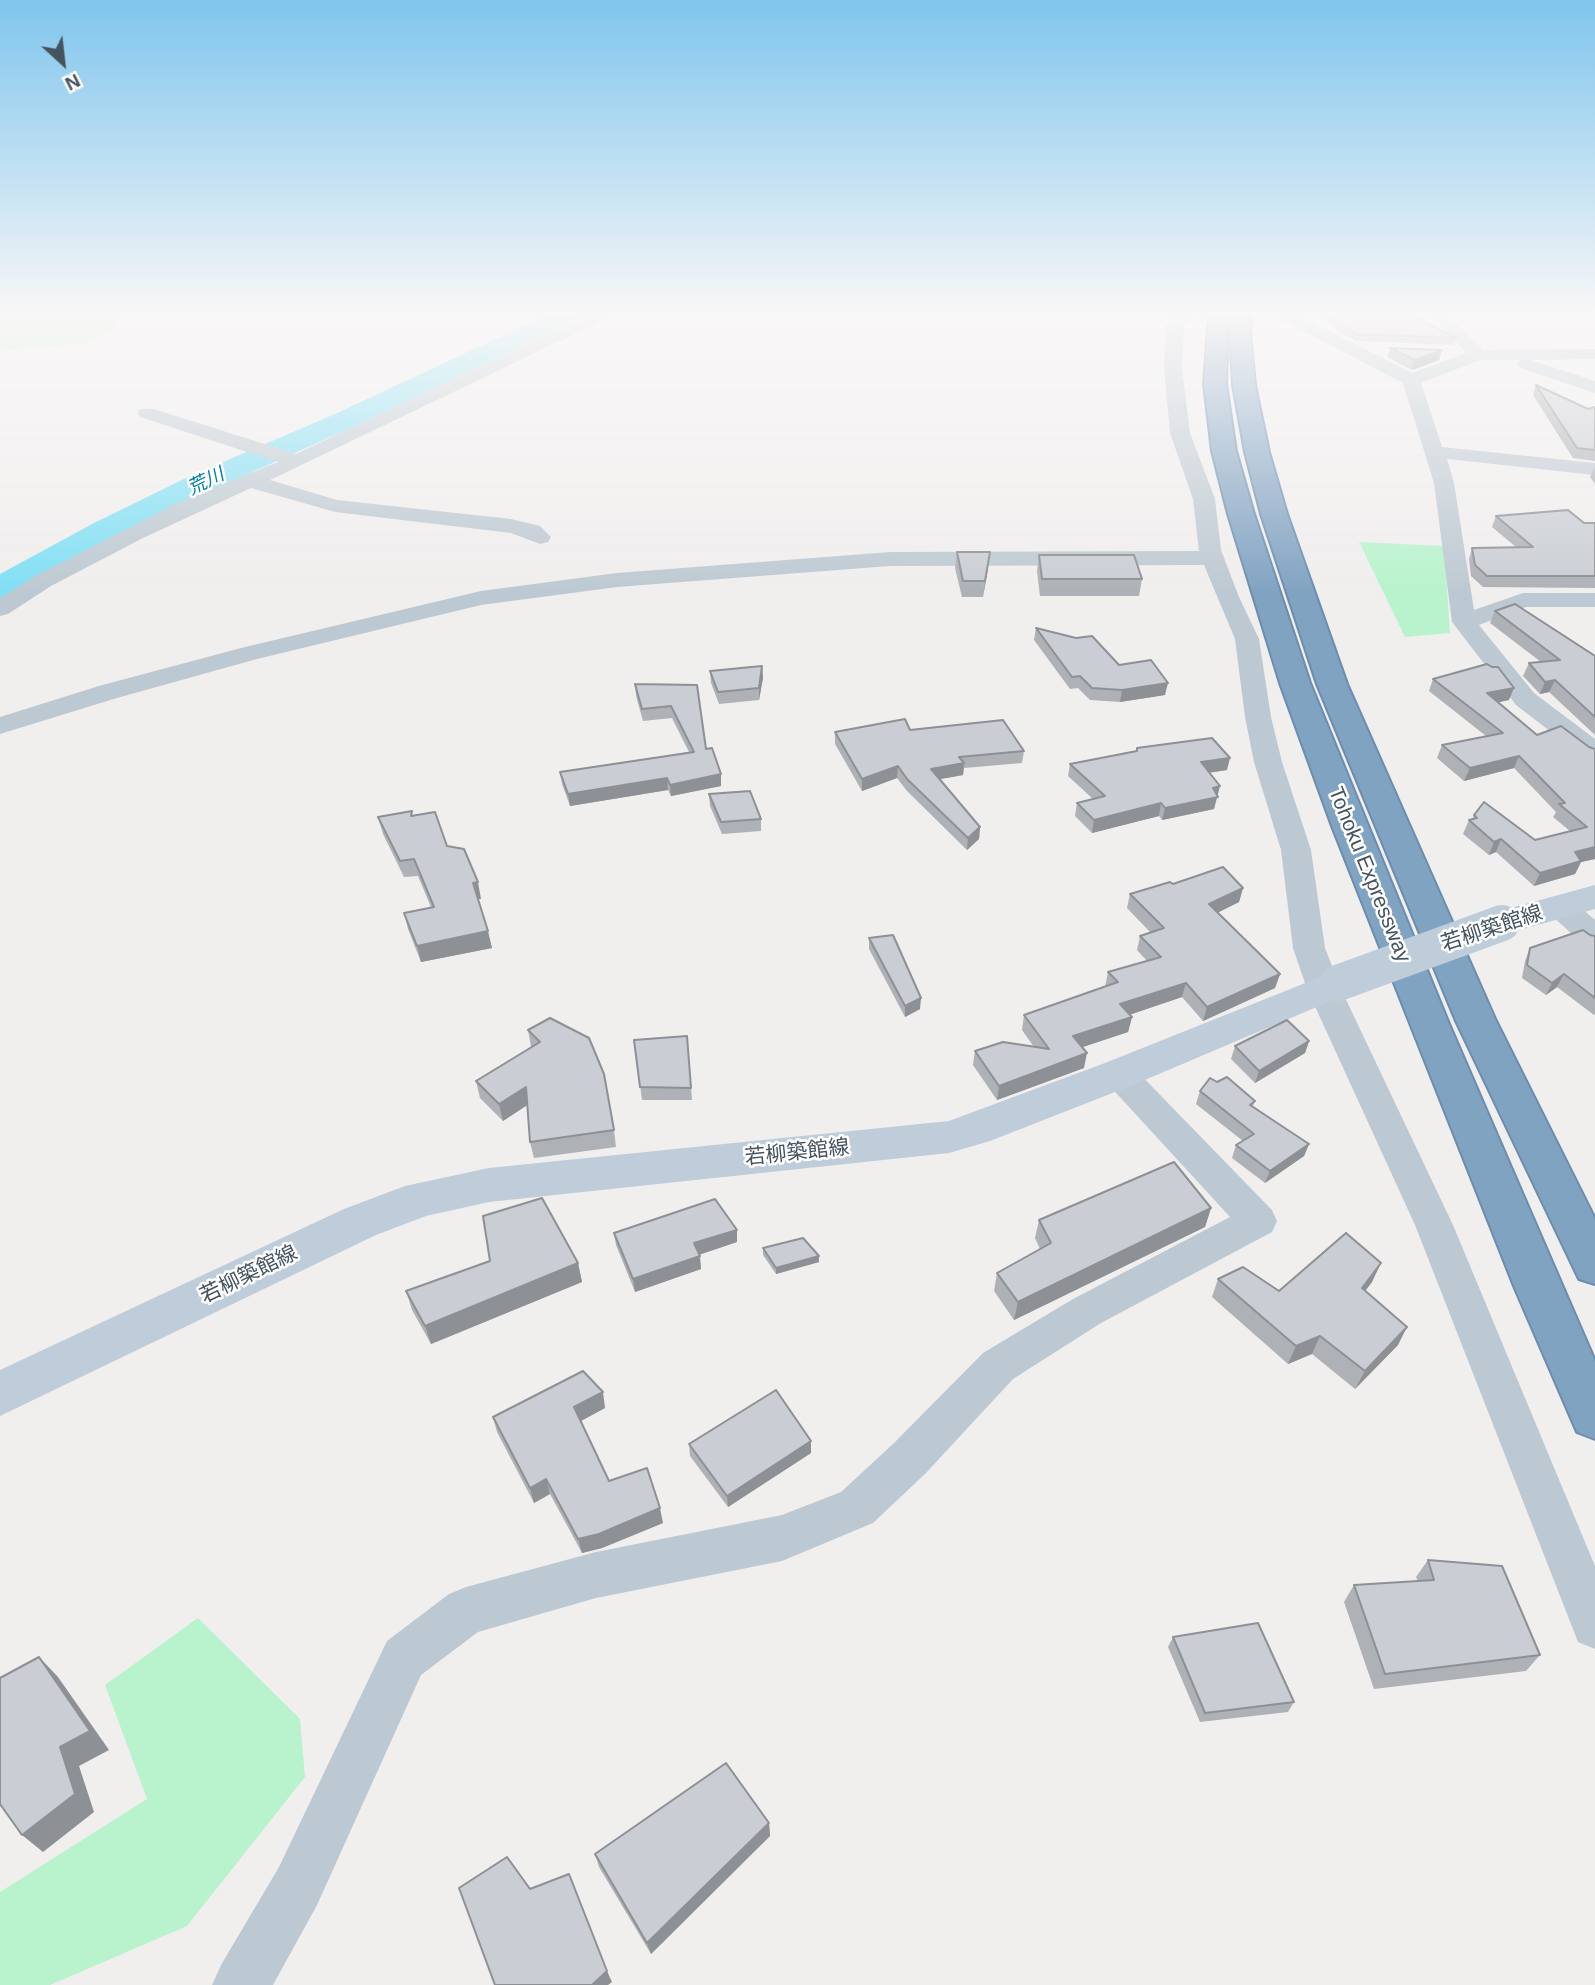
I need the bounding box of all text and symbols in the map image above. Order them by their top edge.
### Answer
north arrow [28,28,98,98]
text: N [62,70,84,95]
water label: 荒川 [184,463,228,501]
street label: Tohoku Expressway [1322,784,1416,966]
street label: 若柳築館線 [1438,901,1546,957]
street label: 若柳築館線 [743,1135,851,1171]
street label: 若柳築館線 [196,1241,302,1309]

